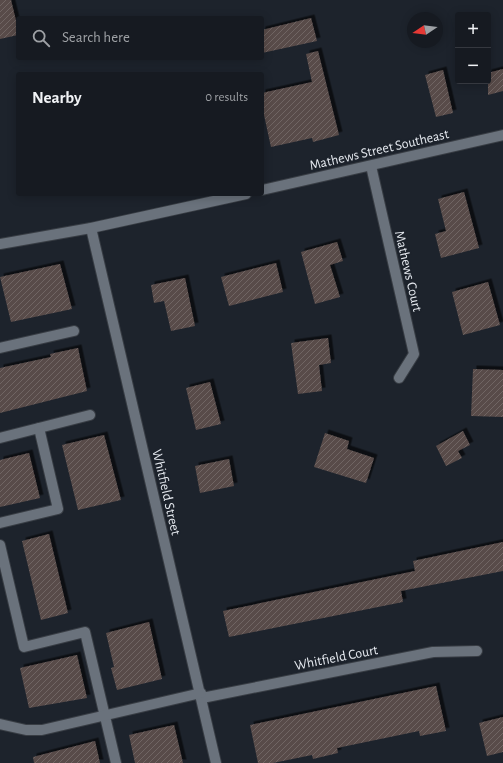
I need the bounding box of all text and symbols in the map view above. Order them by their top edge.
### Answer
north arrow [407,12,443,48]
map controls [455,12,491,84]
button: + [455,12,491,48]
search box [16,16,264,60]
icon: search [30,27,52,49]
text: Search here [62,30,130,45]
button: − [455,48,491,84]
text: Nearby [32,89,82,106]
text: 0 results [205,91,248,104]
street label: Mathews Street Southeast [308,127,451,173]
street label: Mathews Court [392,230,424,313]
street label: Whitfield Street [149,448,183,537]
street label: Whitfield Court [293,643,380,673]

